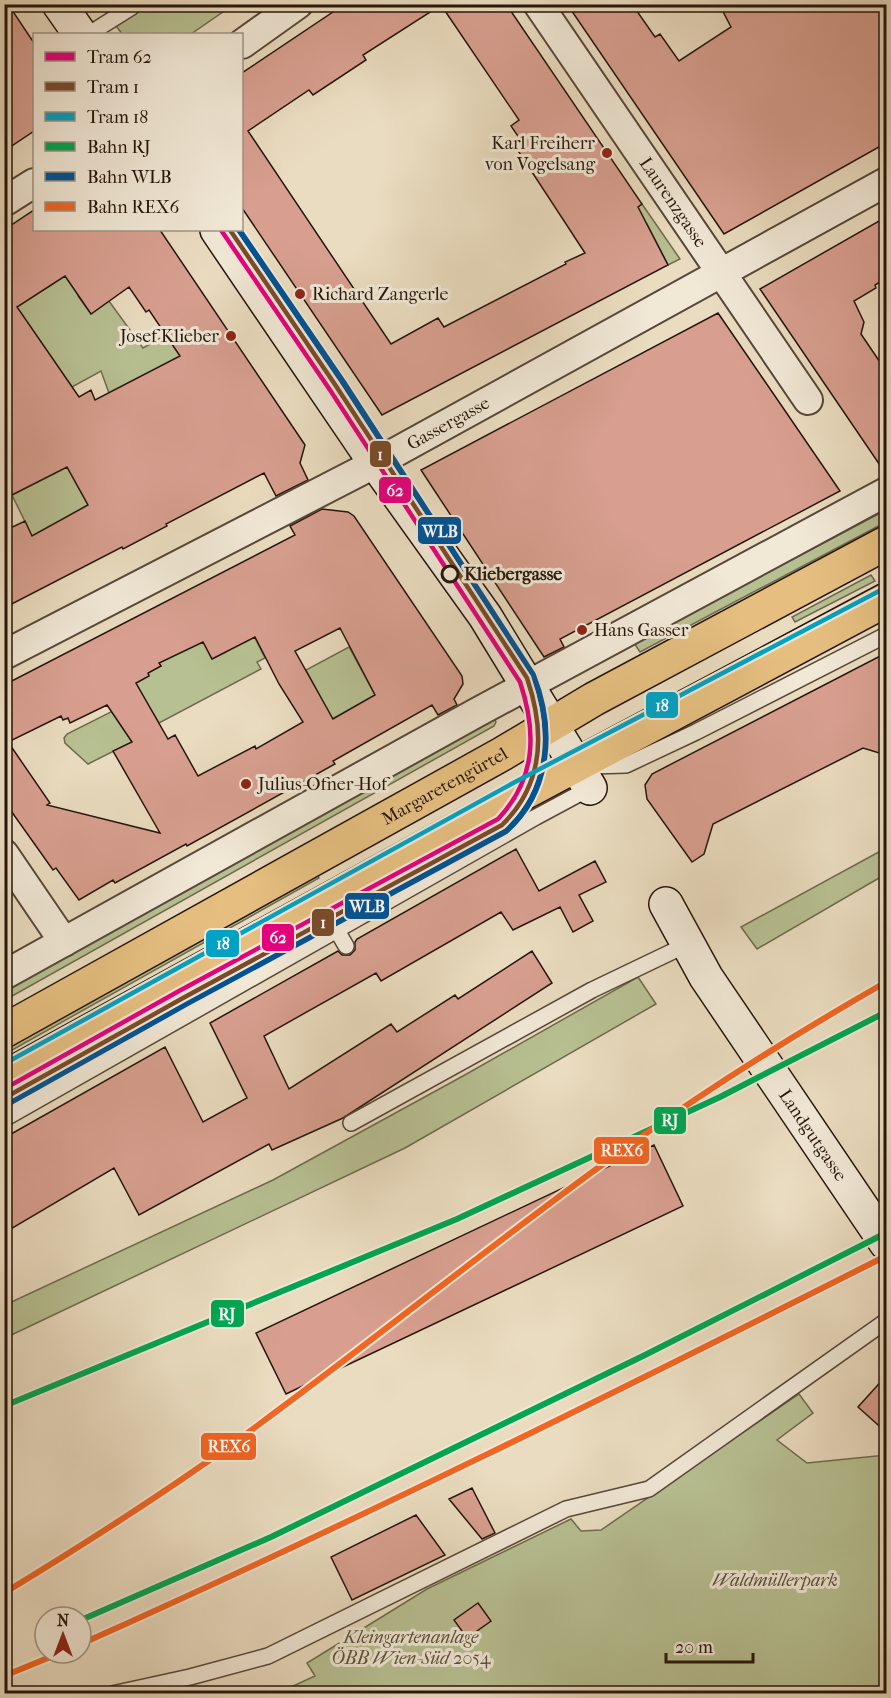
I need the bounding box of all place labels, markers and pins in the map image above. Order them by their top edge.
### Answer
place label: Karl Freiherr von Vogelsang [485,133,595,175]
marker: Karl Freiherr von Vogelsang [600,146,614,160]
place label: Richard Zangerle [312,284,448,305]
marker: Richard Zangerle [293,287,307,301]
place label: Josef Klieber [118,326,219,347]
marker: Josef Klieber [224,329,238,343]
place label: Kliebergasse [464,564,562,585]
marker: Kliebergasse [441,565,459,583]
place label: Hans Gasser [594,620,689,641]
marker: Hans Gasser [575,623,589,637]
place label: Julius-Ofner-Hof [256,774,391,795]
marker: Julius-Ofner-Hof [239,777,253,791]

